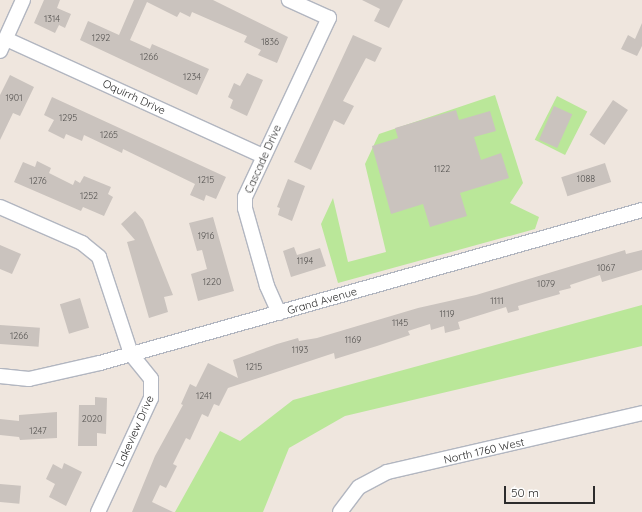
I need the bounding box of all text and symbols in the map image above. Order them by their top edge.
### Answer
house number: 1314 [44,14,60,24]
house number: 1292 [92,33,110,43]
house number: 1836 [261,37,279,47]
house number: 1266 [140,52,158,62]
house number: 1234 [183,72,201,82]
street label: Oquirrh Drive [100,77,168,117]
house number: 1901 [5,93,23,103]
house number: 1295 [59,113,77,123]
street label: Cascade Drive [242,123,284,195]
house number: 1265 [100,130,118,140]
house number: 1122 [434,164,450,174]
house number: 1088 [577,174,595,184]
house number: 1215 [198,175,214,185]
house number: 1276 [29,176,47,186]
house number: 1252 [80,191,98,201]
house number: 1916 [198,231,214,241]
house number: 1194 [297,256,313,266]
house number: 1067 [597,263,615,273]
house number: 1220 [203,277,221,287]
house number: 1079 [537,279,555,289]
street label: Grand Avenue [286,285,358,317]
house number: 1111 [490,296,504,306]
house number: 1119 [439,309,455,319]
house number: 1145 [392,318,408,328]
house number: 1266 [10,331,28,341]
house number: 1169 [345,335,361,345]
house number: 1193 [292,345,308,355]
house number: 1215 [246,362,262,372]
house number: 1241 [196,391,212,401]
street label: Lakeview Drive [113,393,157,469]
house number: 2020 [82,414,102,424]
house number: 1247 [29,426,47,436]
street label: North 1760 West [442,435,526,467]
scale bar [506,478,597,504]
text: 50 m [511,485,539,500]

